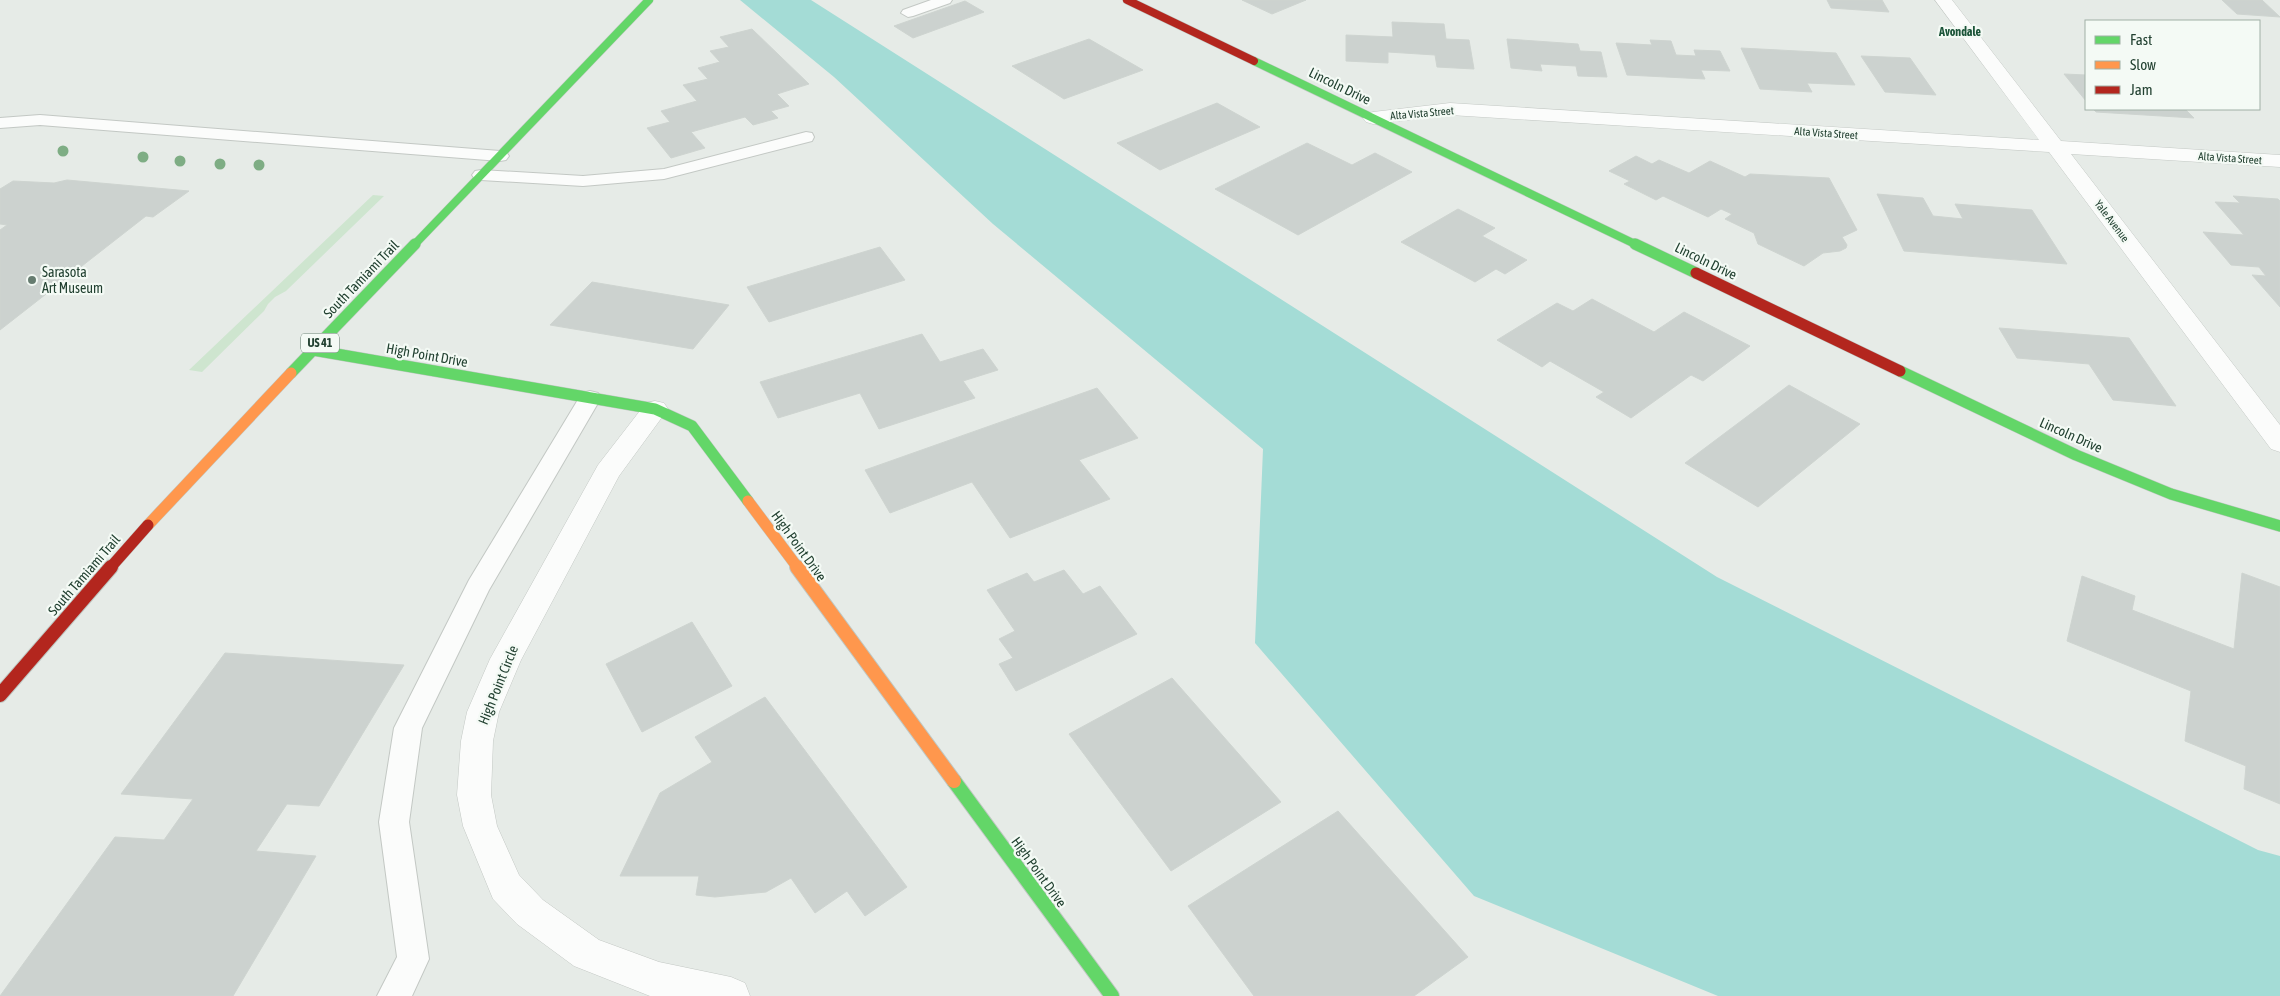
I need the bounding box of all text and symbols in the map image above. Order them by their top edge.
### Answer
legend [2085,20,2260,110]
district label: Avondale [1938,25,1982,39]
text: Fast [2130,31,2152,48]
text: Slow [2130,56,2156,73]
street label: Lincoln Drive [1306,64,1374,108]
text: Jam [2130,81,2153,98]
street label: Alta Vista Street [1390,104,1454,122]
street label: Alta Vista Street [1794,125,1858,141]
street label: Alta Vista Street [2198,150,2262,166]
street label: Yale Avenue [2092,198,2132,244]
street label: South Tamiami Trail [320,237,402,321]
street label: Lincoln Drive [1672,239,1740,283]
place label: Sarasota Art Museum [42,264,103,296]
marker: Sarasota Art Museum [26,274,38,286]
road number: US 41 [301,333,339,352]
street label: High Point Drive [385,340,469,370]
street label: Lincoln Drive [2037,414,2105,456]
street label: High Point Drive [768,508,830,584]
street label: South Tamiami Trail [45,531,123,618]
street label: High Point Circle [475,643,521,727]
street label: High Point Drive [1008,834,1070,910]

